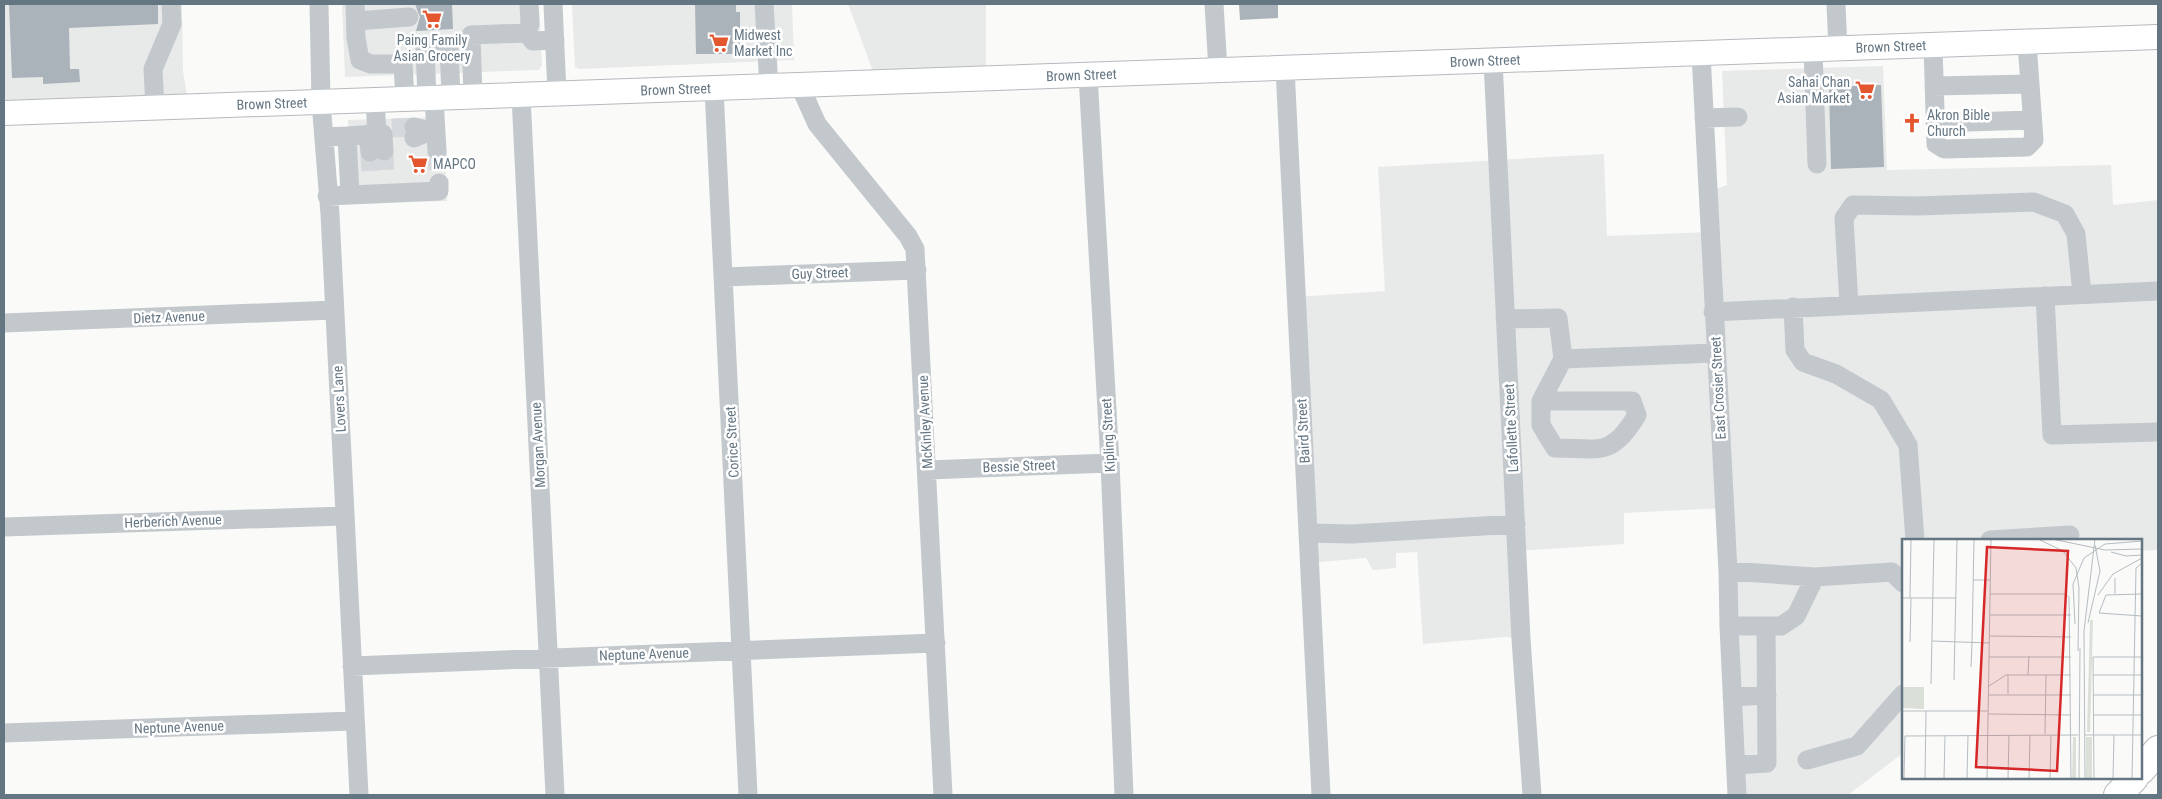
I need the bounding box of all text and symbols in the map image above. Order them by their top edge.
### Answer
supermarket icon: Paing Family Asian Grocery [421,8,443,30]
place label: Midwest Market Inc [734,27,792,59]
place label: Paing Family Asian Grocery [393,32,471,64]
supermarket icon: Midwest Market Inc [708,32,730,54]
street label: Brown Street [1855,37,1926,56]
street label: Brown Street [1449,51,1521,70]
street label: Brown Street [1046,66,1117,84]
place label: Sahai Chan Asian Market [1777,74,1850,106]
supermarket icon: Sahai Chan Asian Market [1854,79,1876,101]
street label: Brown Street [640,80,711,99]
street label: Brown Street [236,94,307,113]
place label: Akron Bible Church [1927,107,1991,139]
church icon: Akron Bible Church [1901,112,1923,134]
supermarket icon: MAPCO [407,153,429,175]
place label: MAPCO [433,156,476,172]
street label: Guy Street [791,264,849,282]
street label: Dietz Avenue [133,308,205,326]
street label: East Crosier Street [1707,336,1729,440]
street label: Lovers Lane [329,365,349,433]
street label: McKinley Avenue [915,374,935,469]
street label: Lafollette Street [1501,383,1521,473]
street label: Kipling Street [1098,398,1118,472]
street label: Baird Street [1293,398,1313,464]
street label: Morgan Avenue [528,401,548,488]
street label: Corice Street [722,406,742,478]
street label: Bessie Street [982,457,1056,475]
street label: Herberich Avenue [124,511,222,531]
inset map [1902,539,2142,779]
street label: Neptune Avenue [599,644,690,664]
street label: Neptune Avenue [134,717,225,737]

